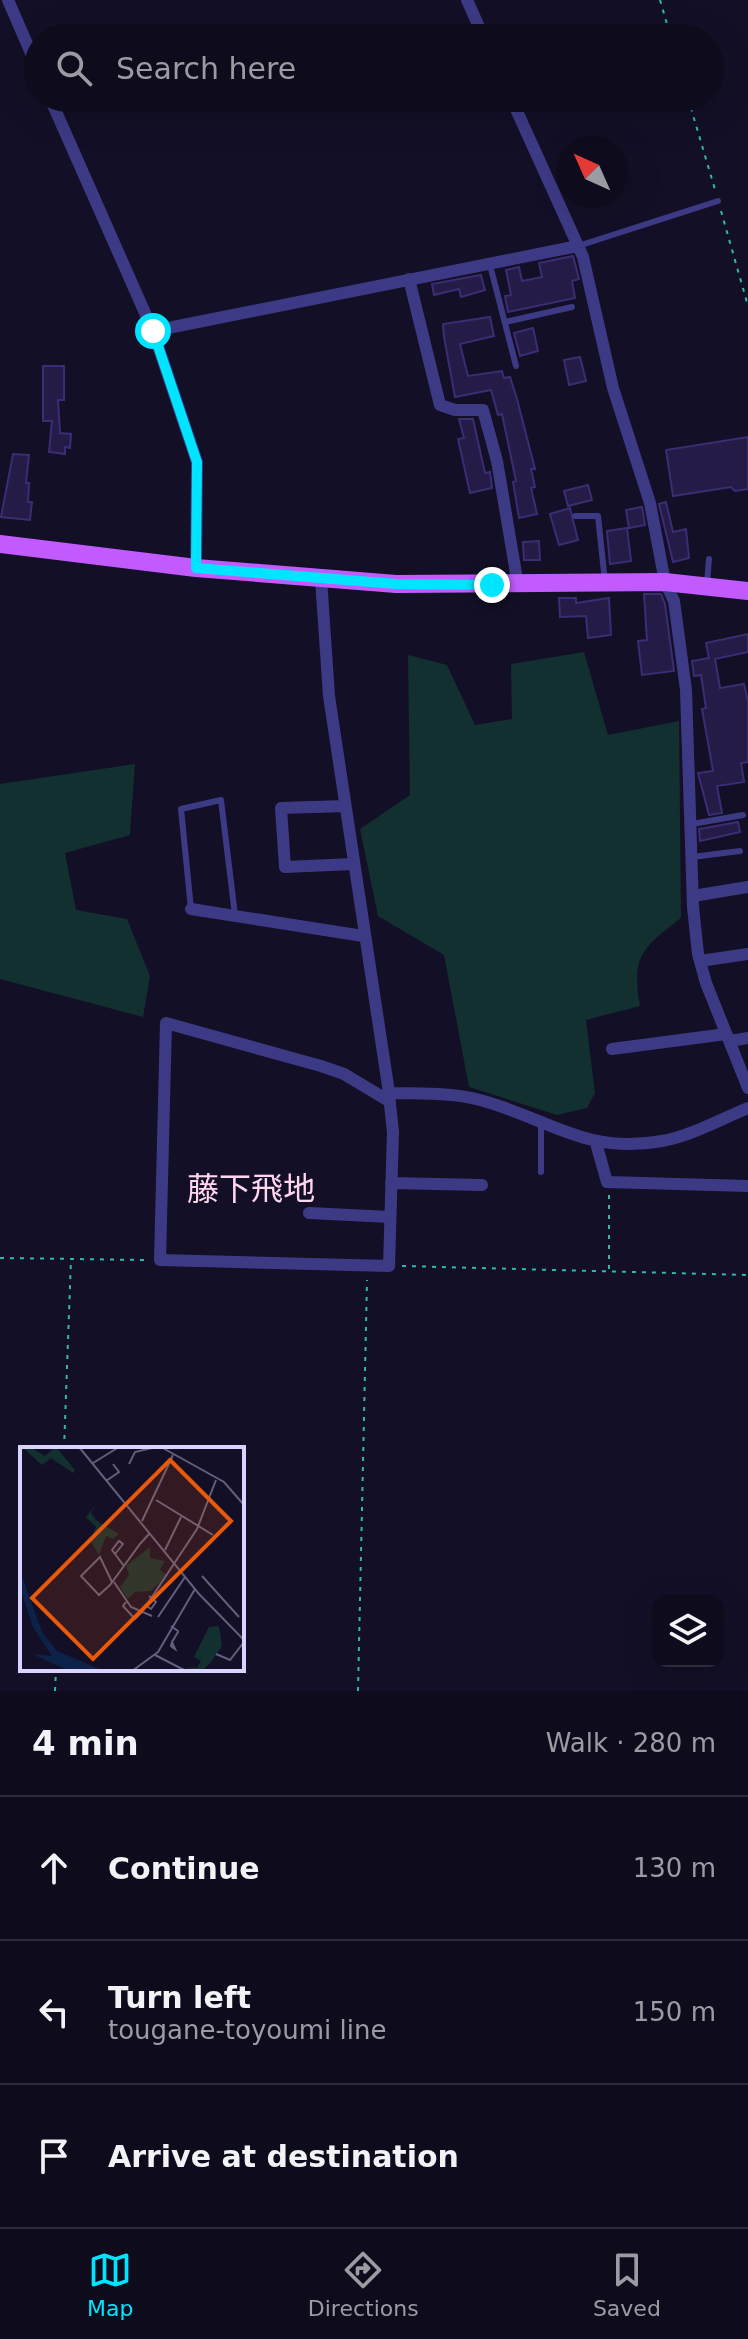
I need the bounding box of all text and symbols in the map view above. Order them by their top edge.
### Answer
search box [24,24,724,112]
icon: search [52,46,96,90]
text: Search here [116,51,296,86]
north arrow [556,136,628,208]
route start [135,313,171,349]
route end [474,567,510,603]
district label: 藤下飛地 [187,1170,315,1208]
inset map [20,1447,244,1671]
map controls [652,1595,724,1667]
button: layers [652,1595,724,1667]
text: 4 min [32,1723,139,1763]
text: Walk · 280 m [546,1728,716,1758]
icon: ahead [32,1846,76,1890]
text: Continue [108,1851,260,1886]
text: 130 m [633,1853,716,1883]
text: Turn left [108,1980,251,2015]
icon: left [32,1990,76,2034]
text: 150 m [633,1997,716,2027]
text: tougane-toyoumi line [108,2015,386,2045]
icon: arrive [32,2134,76,2178]
text: Arrive at destination [108,2139,459,2174]
tab: Map [87,2248,134,2321]
tab: Directions [308,2248,419,2321]
tab: Saved [593,2248,661,2321]

